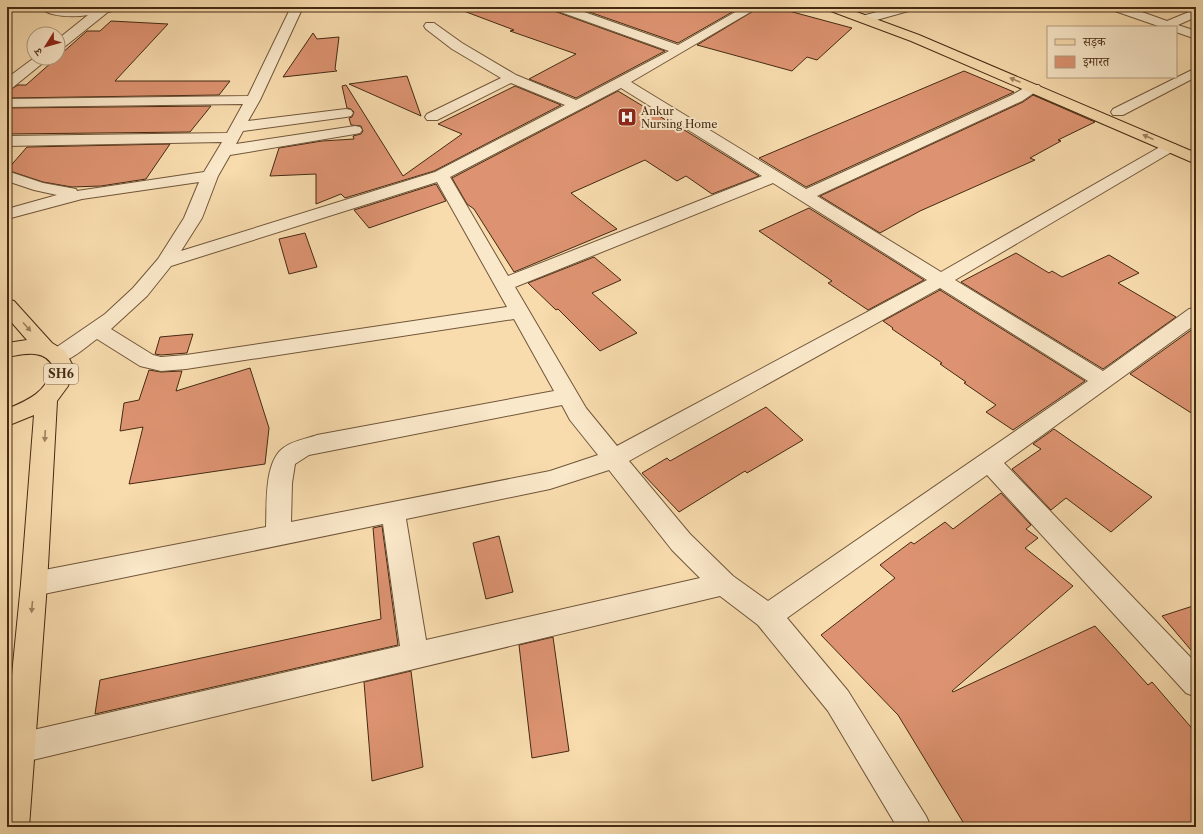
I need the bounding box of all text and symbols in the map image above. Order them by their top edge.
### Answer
north arrow [26,26,66,66]
legend [1047,26,1177,78]
text: सड़क [1082,34,1107,49]
text: उ [30,44,46,59]
text: इमारत [1082,54,1110,69]
one-way arrow [1009,77,1021,83]
place label: Ankur Nursing Home [640,104,717,131]
hospital icon: Ankur Nursing Home [616,106,638,128]
one-way arrow [1142,134,1153,140]
one-way arrow [22,321,31,332]
road number: SH6 [44,364,78,384]
one-way arrow [41,430,48,442]
one-way arrow [28,601,35,613]

